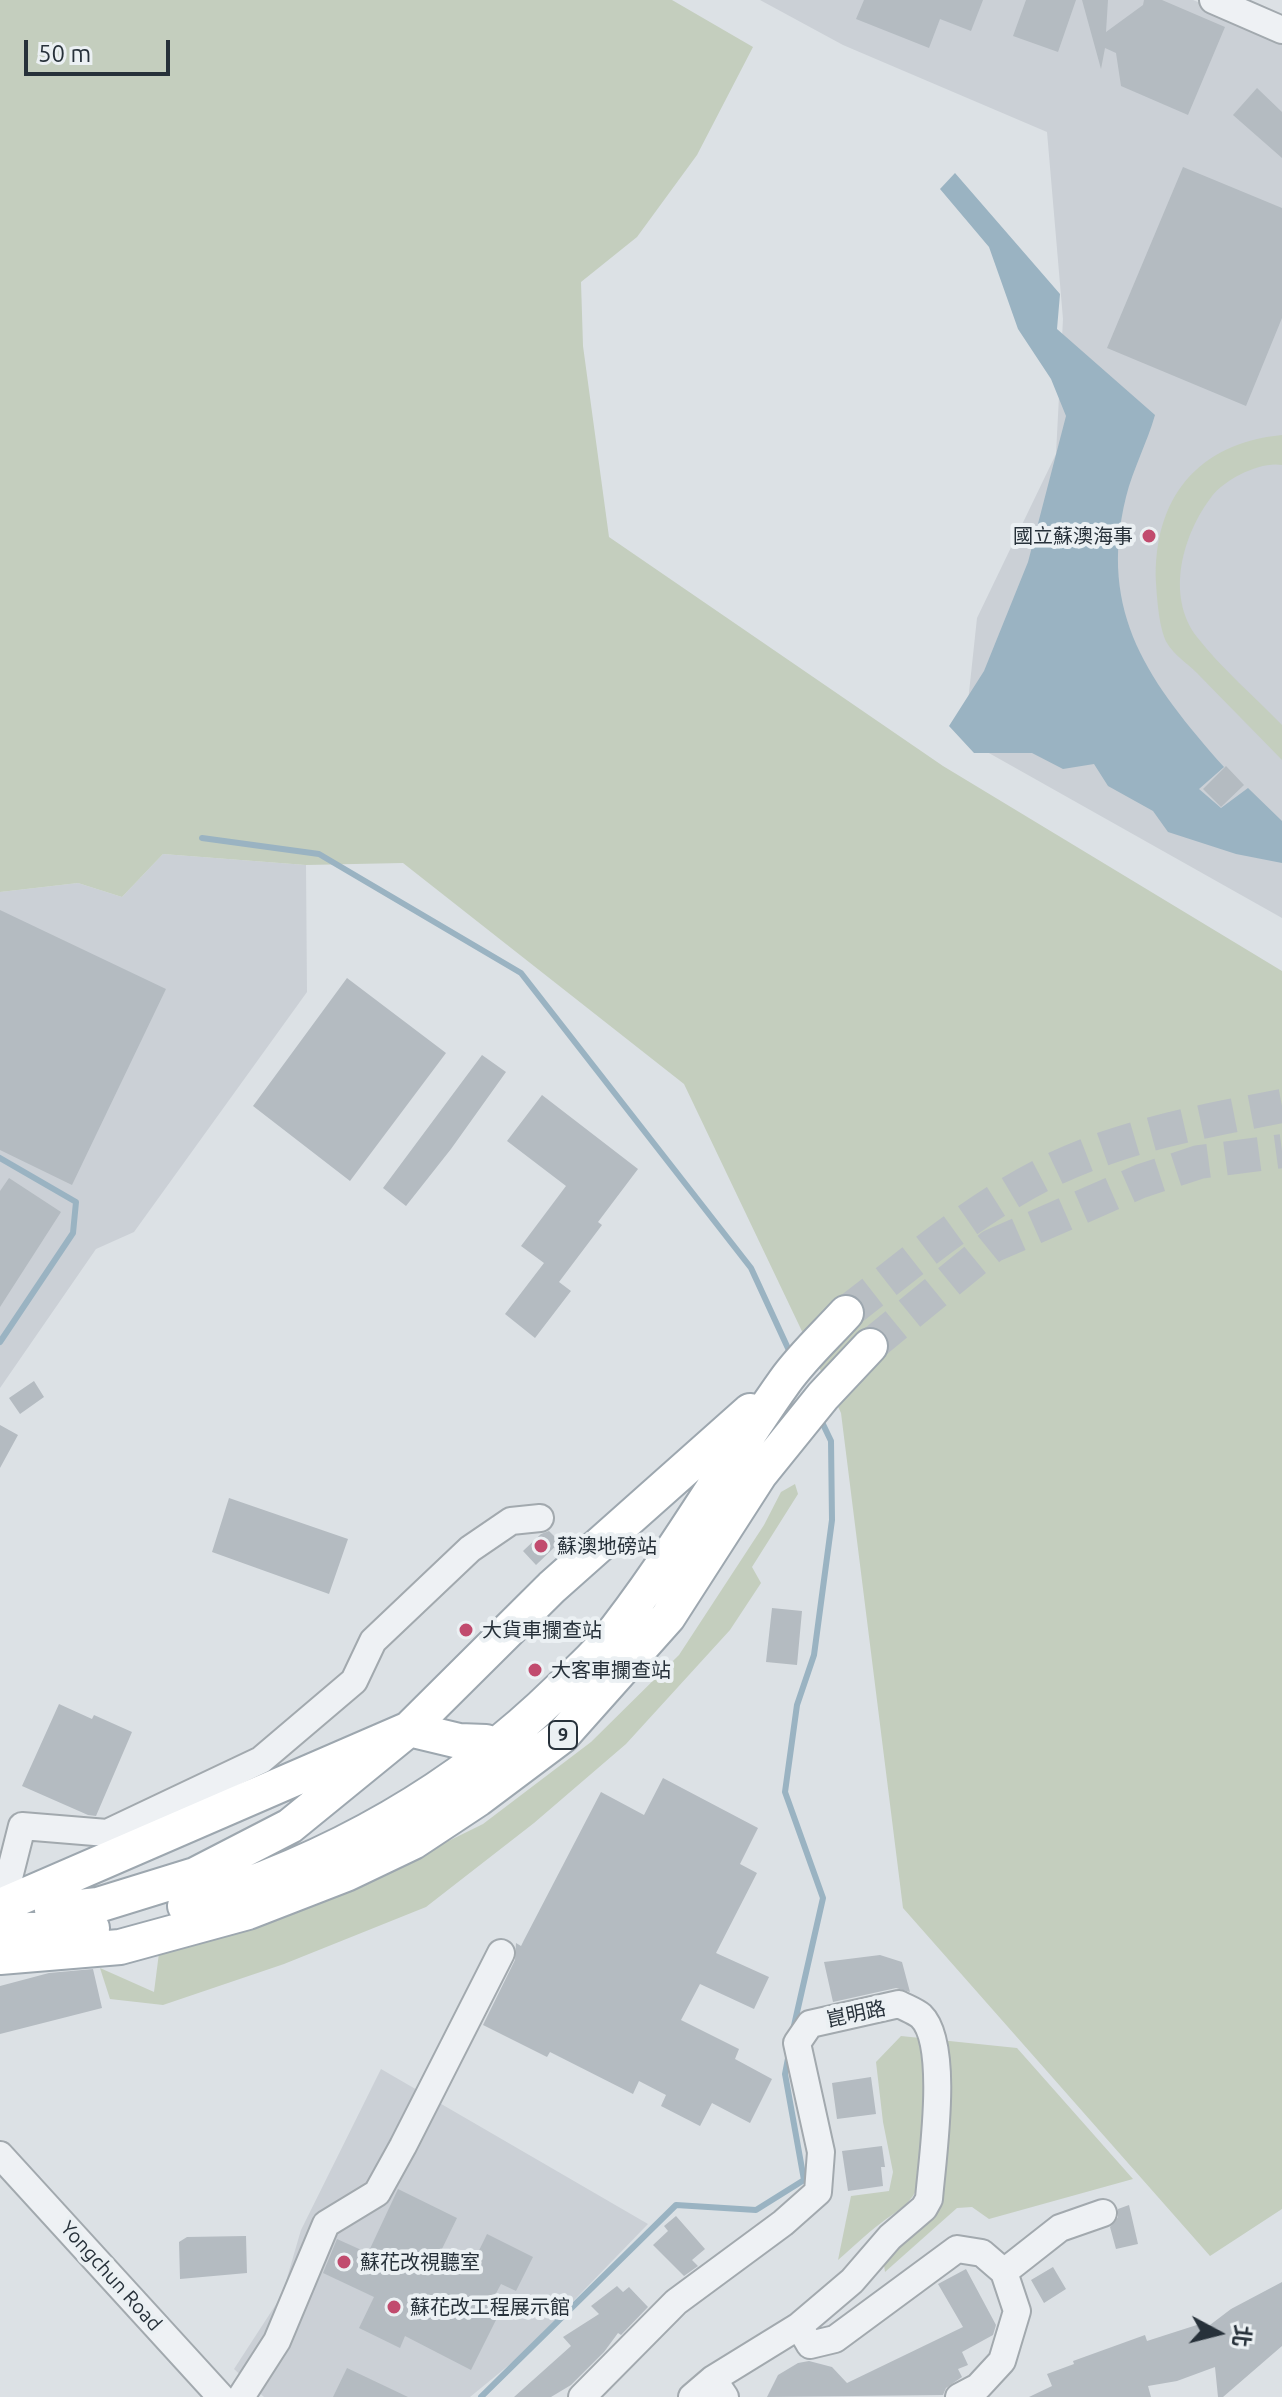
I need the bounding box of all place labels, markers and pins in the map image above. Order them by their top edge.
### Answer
place label: 國立蘇澳海事 [1013,524,1133,548]
marker: 國立蘇澳海事 [1140,527,1158,545]
place label: 蘇澳地磅站 [557,1534,657,1558]
marker: 蘇澳地磅站 [532,1537,550,1555]
place label: 大貨車攔查站 [482,1618,602,1642]
marker: 大貨車攔查站 [457,1621,475,1639]
place label: 大客車攔查站 [551,1658,671,1682]
marker: 大客車攔查站 [526,1661,544,1679]
place label: 蘇花改視聽室 [360,2250,480,2274]
marker: 蘇花改視聽室 [335,2253,353,2271]
place label: 蘇花改工程展示館 [410,2295,570,2319]
marker: 蘇花改工程展示館 [385,2298,403,2316]

